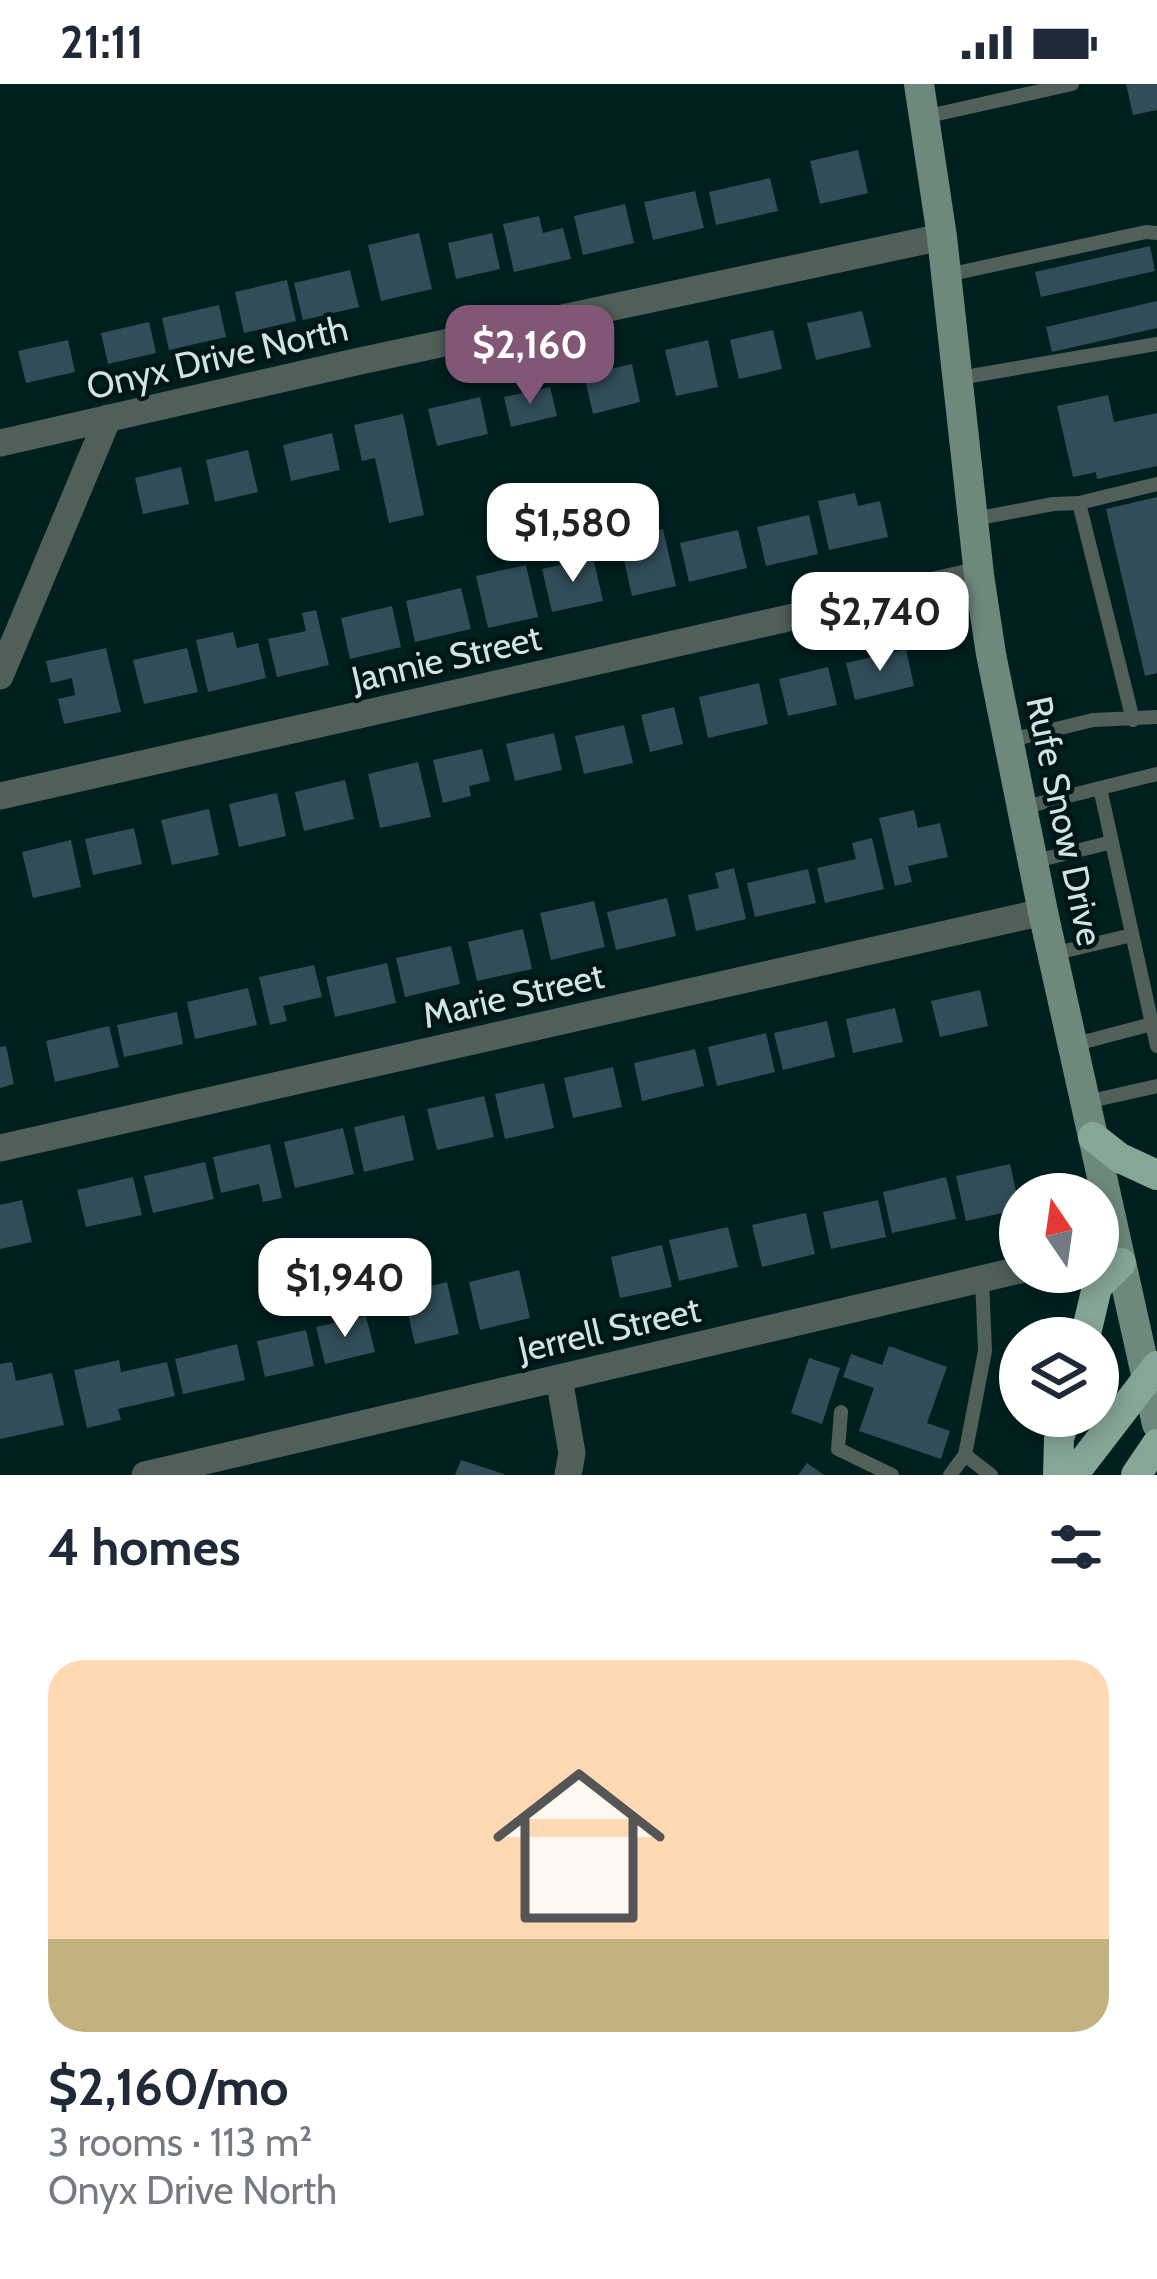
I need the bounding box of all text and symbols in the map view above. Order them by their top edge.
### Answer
text: 21:11 [60,15,144,69]
pin: $2,160 [432,305,628,407]
street label: Onyx Drive North [82,306,352,408]
text: $2,160 [472,320,588,368]
pin: $1,580 [475,483,671,585]
text: $1,580 [514,498,632,546]
pin: $2,740 [782,572,978,674]
text: $2,740 [819,587,941,635]
street label: Jannie Street [346,615,545,701]
street label: Rufe Snow Drive [1017,692,1113,950]
street label: Marie Street [418,953,608,1037]
north arrow [999,1173,1119,1293]
map controls [999,1173,1119,1437]
pin: $1,940 [247,1238,443,1340]
text: $1,940 [285,1253,405,1301]
street label: Jerrell Street [513,1287,704,1372]
button: layers [999,1317,1119,1437]
icon: filters [1043,1514,1109,1580]
text: 4 homes [48,1516,240,1578]
icon: home [471,1738,687,1954]
text: $2,160/mo [48,2056,289,2118]
text: 3 rooms · 113 m² [48,2118,312,2166]
text: Onyx Drive North [48,2166,337,2214]

